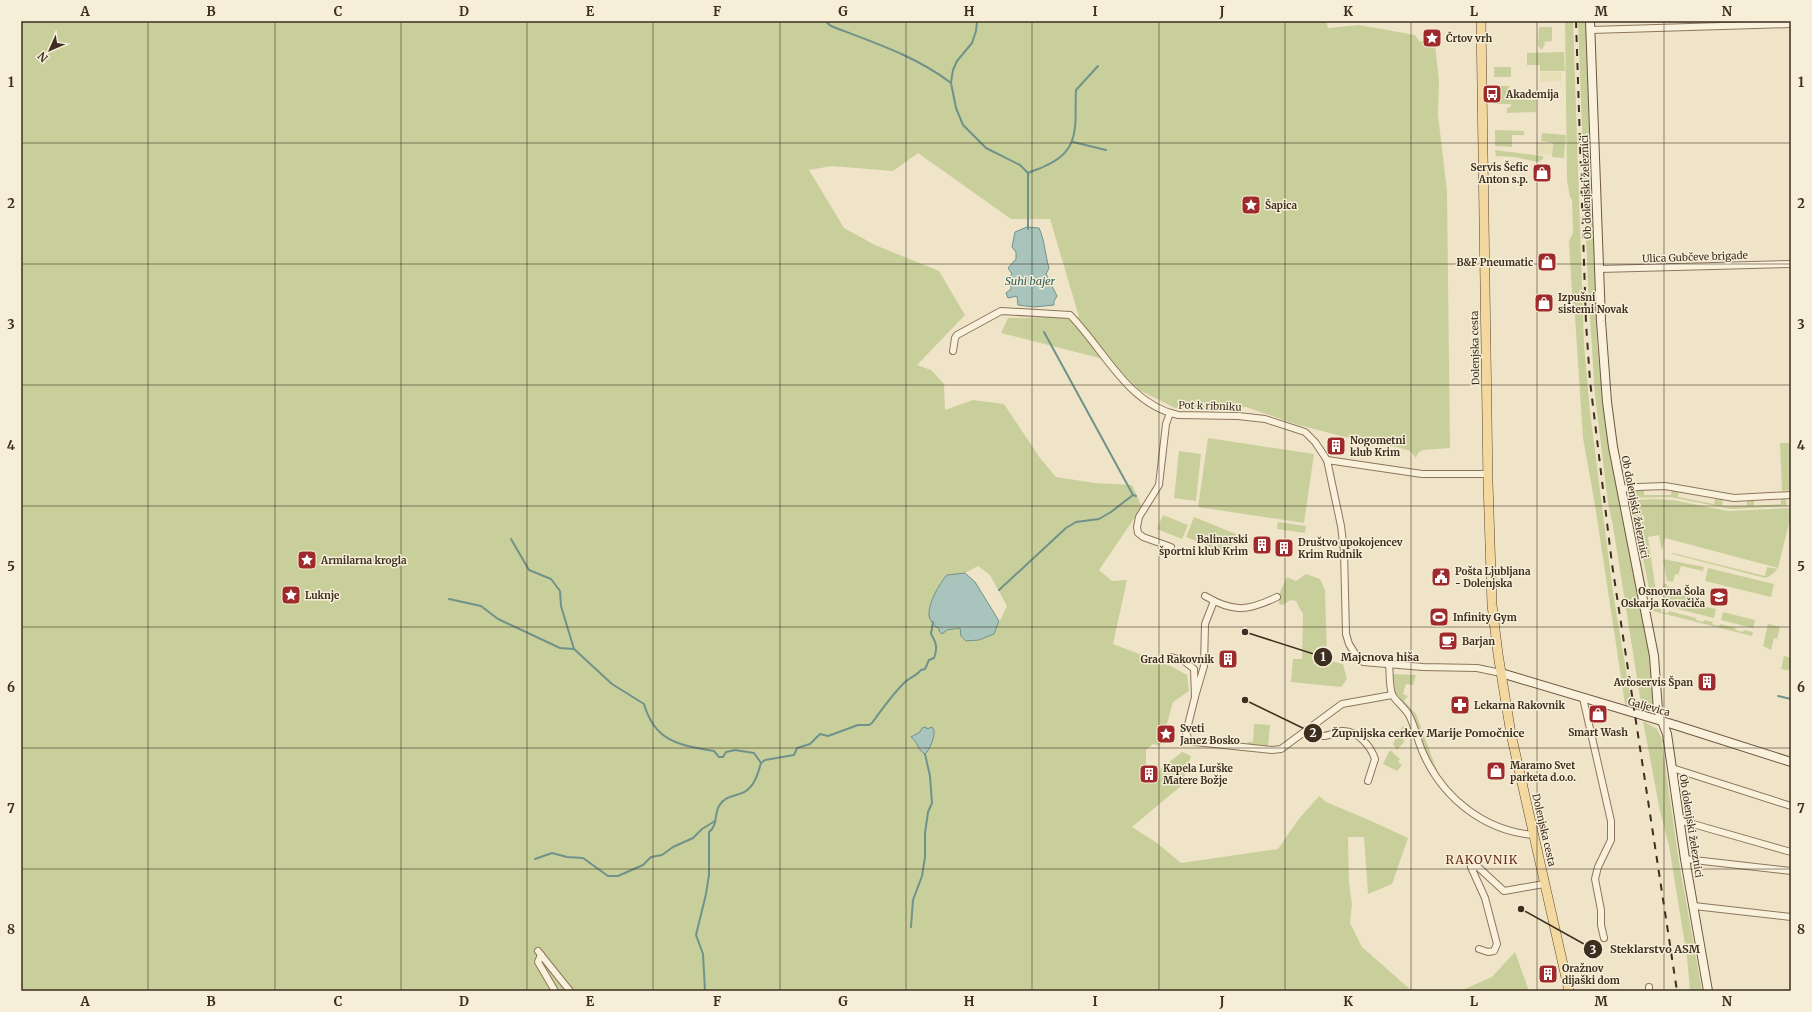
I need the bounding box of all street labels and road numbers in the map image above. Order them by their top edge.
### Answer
street label: Ob dolenjski železnici [1578,135,1594,239]
street label: Ulica Gubčeve brigade [1642,249,1748,265]
street label: Dolenjska cesta [1468,310,1482,385]
street label: Pot k ribniku [1178,398,1242,414]
street label: Ob dolenjski železnici [1619,455,1651,559]
street label: Galjevica [1626,695,1672,719]
street label: Ob dolenjski železnici [1676,773,1706,879]
street label: Dolenjska cesta [1529,792,1559,868]

